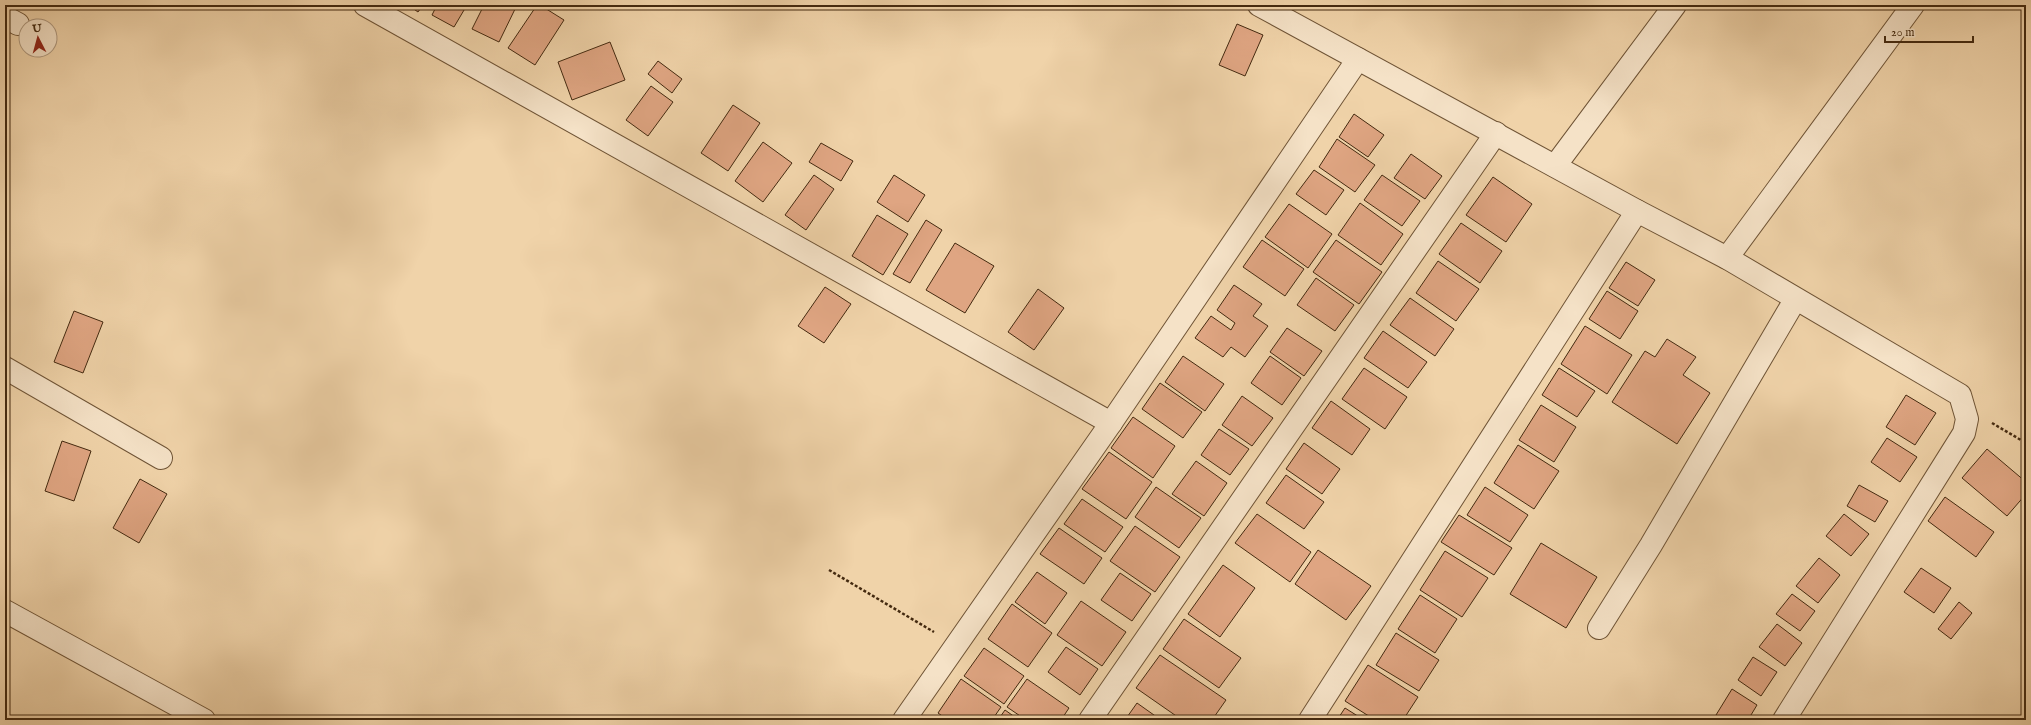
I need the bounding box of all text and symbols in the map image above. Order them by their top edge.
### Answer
north arrow [18,18,58,58]
scale bar [1885,18,1973,44]
text: U [31,22,43,37]
text: 20 m [1891,25,1914,40]

